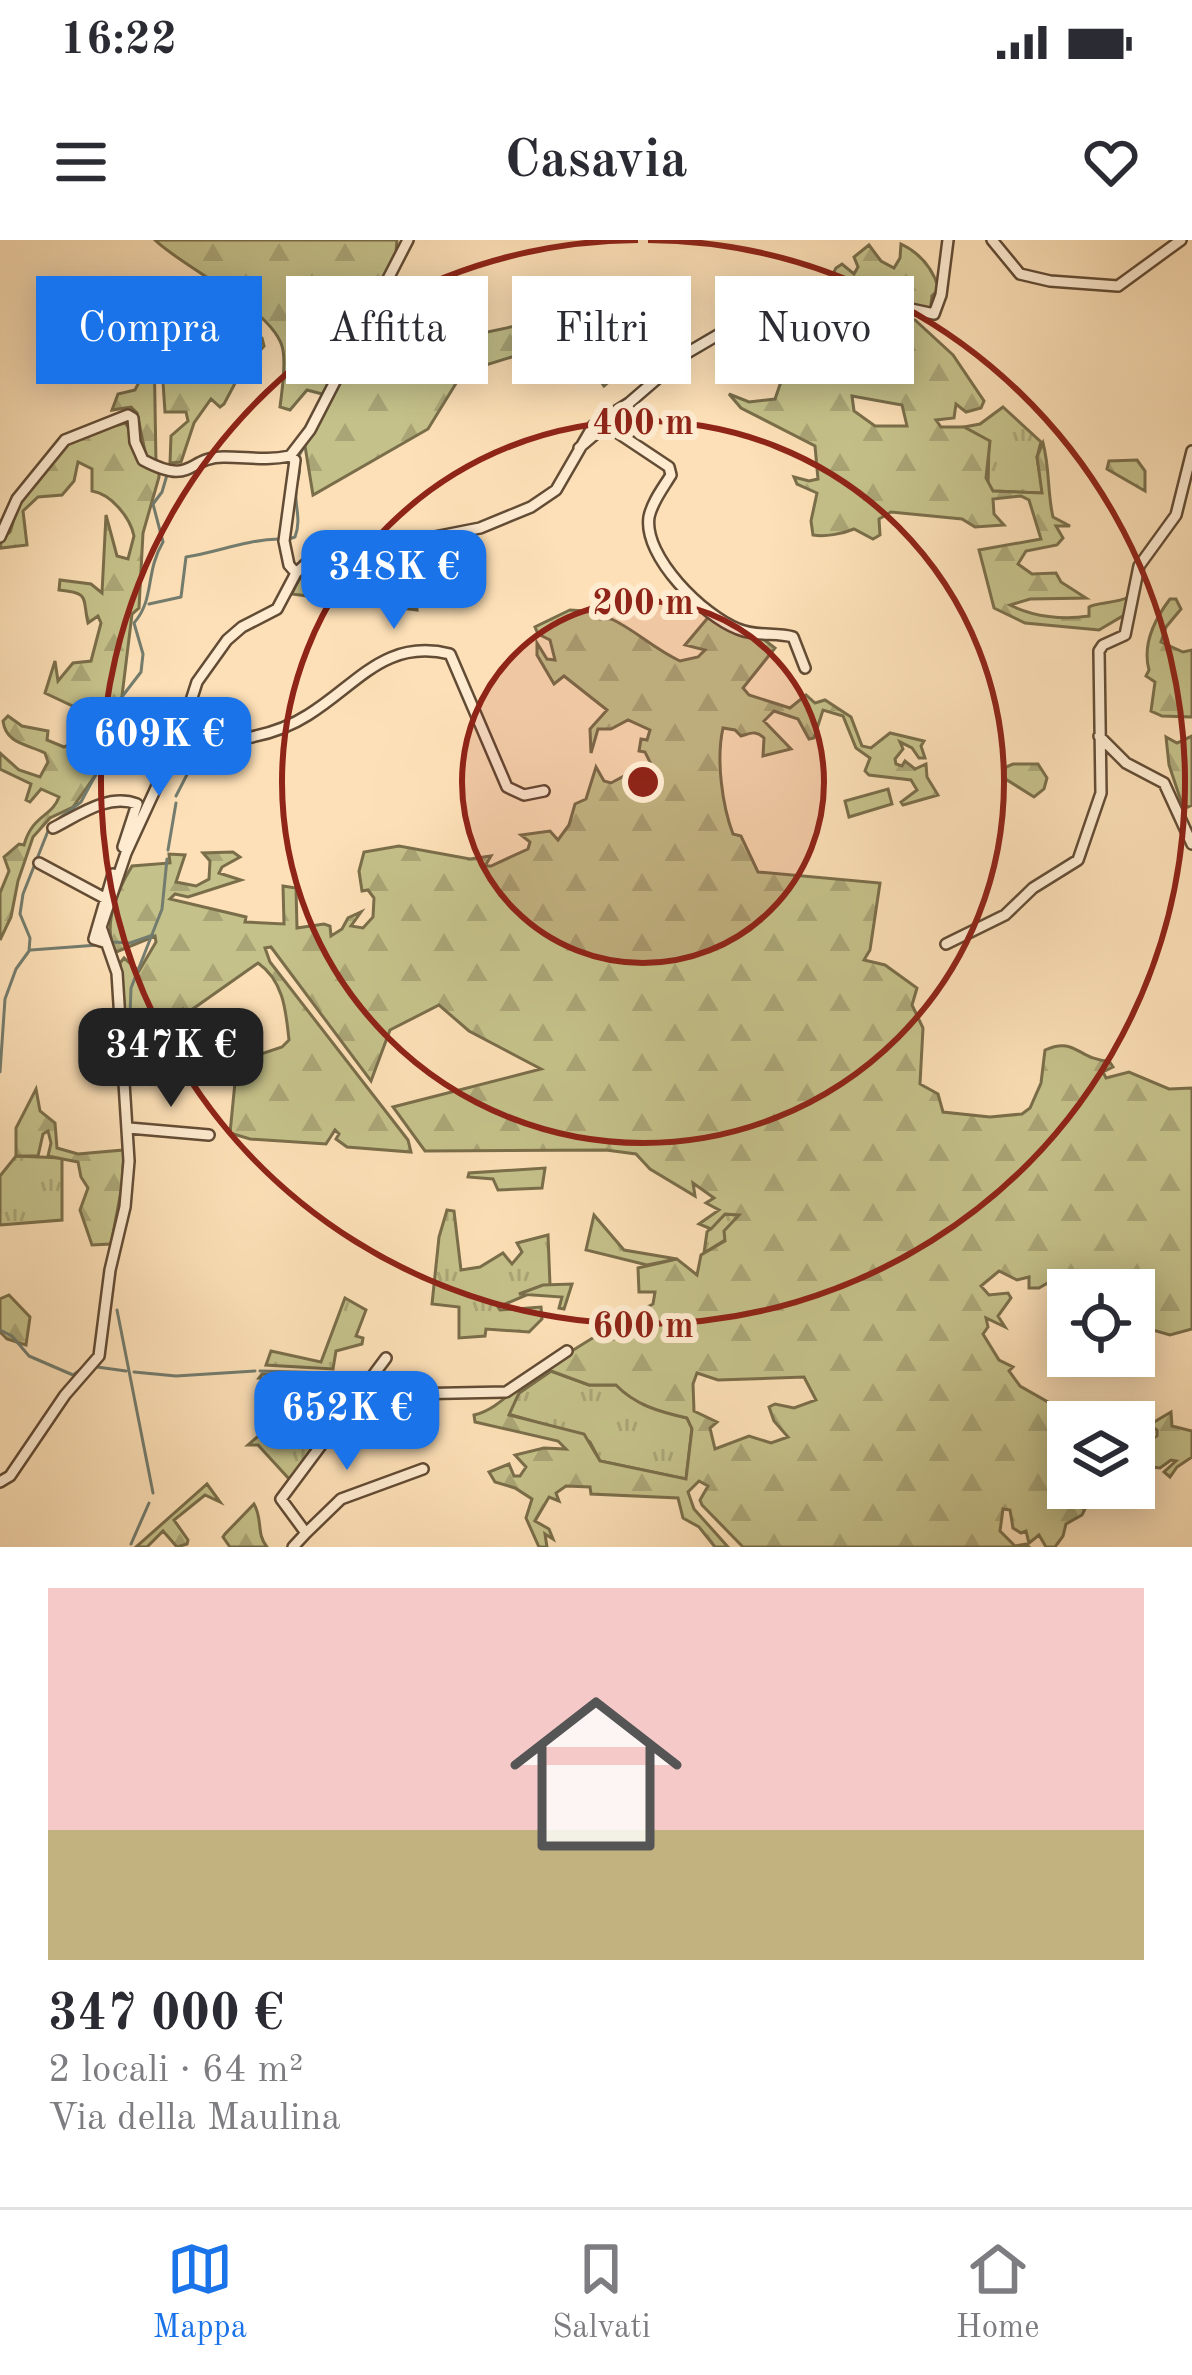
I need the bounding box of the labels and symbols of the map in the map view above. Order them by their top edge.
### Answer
text: 400 m [592,407,694,443]
pin: 348K € [296,530,492,632]
text: 200 m [592,587,694,623]
pin: 609K € [61,697,257,799]
centre of rings [622,761,664,803]
pin: 347K € [73,1008,269,1110]
text: 600 m [592,1310,694,1346]
pin: 652K € [249,1371,445,1473]

